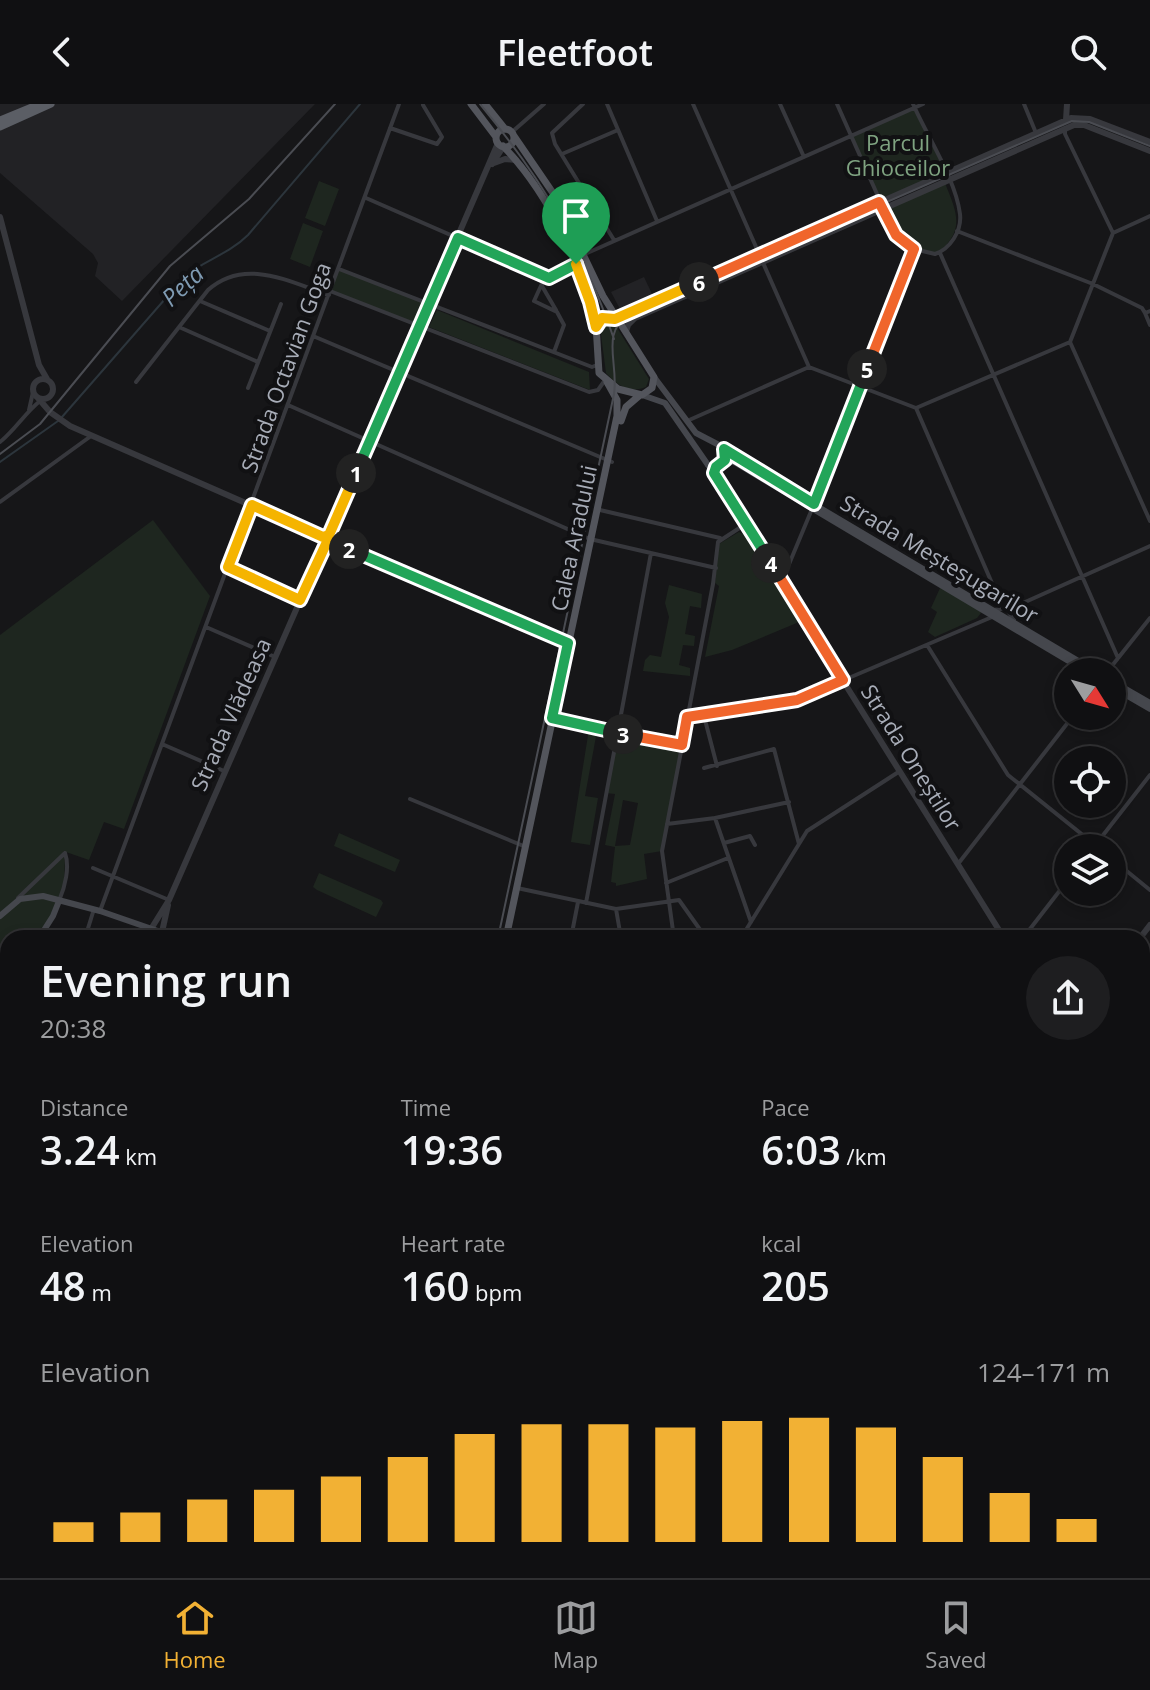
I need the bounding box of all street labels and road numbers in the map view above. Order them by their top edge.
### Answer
street label: Strada Octavian Goga [233,258,337,476]
street label: Calea Aradului [543,462,603,614]
street label: Strada Meșteșugarilor [835,487,1045,629]
street label: Strada Vlădeasa [183,633,277,795]
street label: Strada Oneștilor [855,678,969,836]

